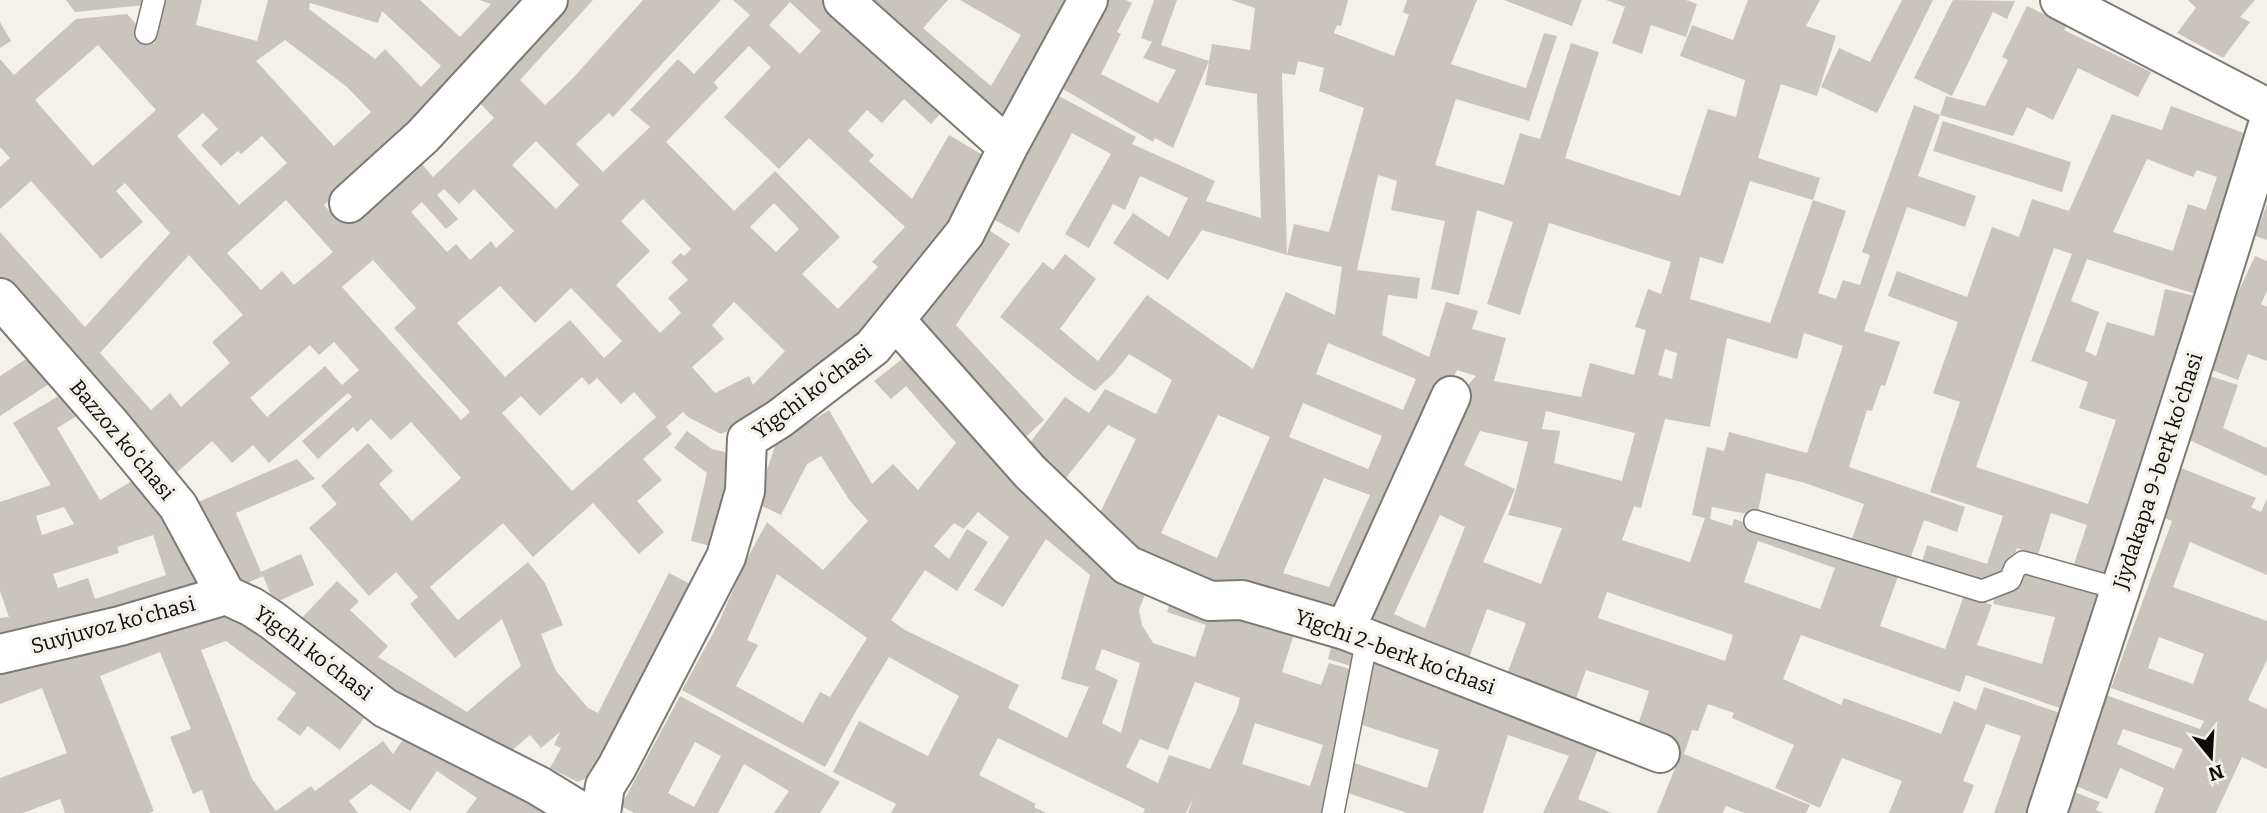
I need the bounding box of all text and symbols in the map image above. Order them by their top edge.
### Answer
street label: Yigchi koʻchasi [748,339,876,445]
street label: Jiydakapa 9-berk koʻchasi [2107,350,2208,593]
street label: Bazzoz koʻchasi [64,375,180,505]
street label: Suvjuvoz koʻchasi [28,591,198,659]
street label: Yigchi koʻchasi [249,600,377,706]
street label: Yigchi 2-berk koʻchasi [1291,604,1499,700]
north arrow [2176,722,2246,792]
text: N [2205,759,2227,786]

